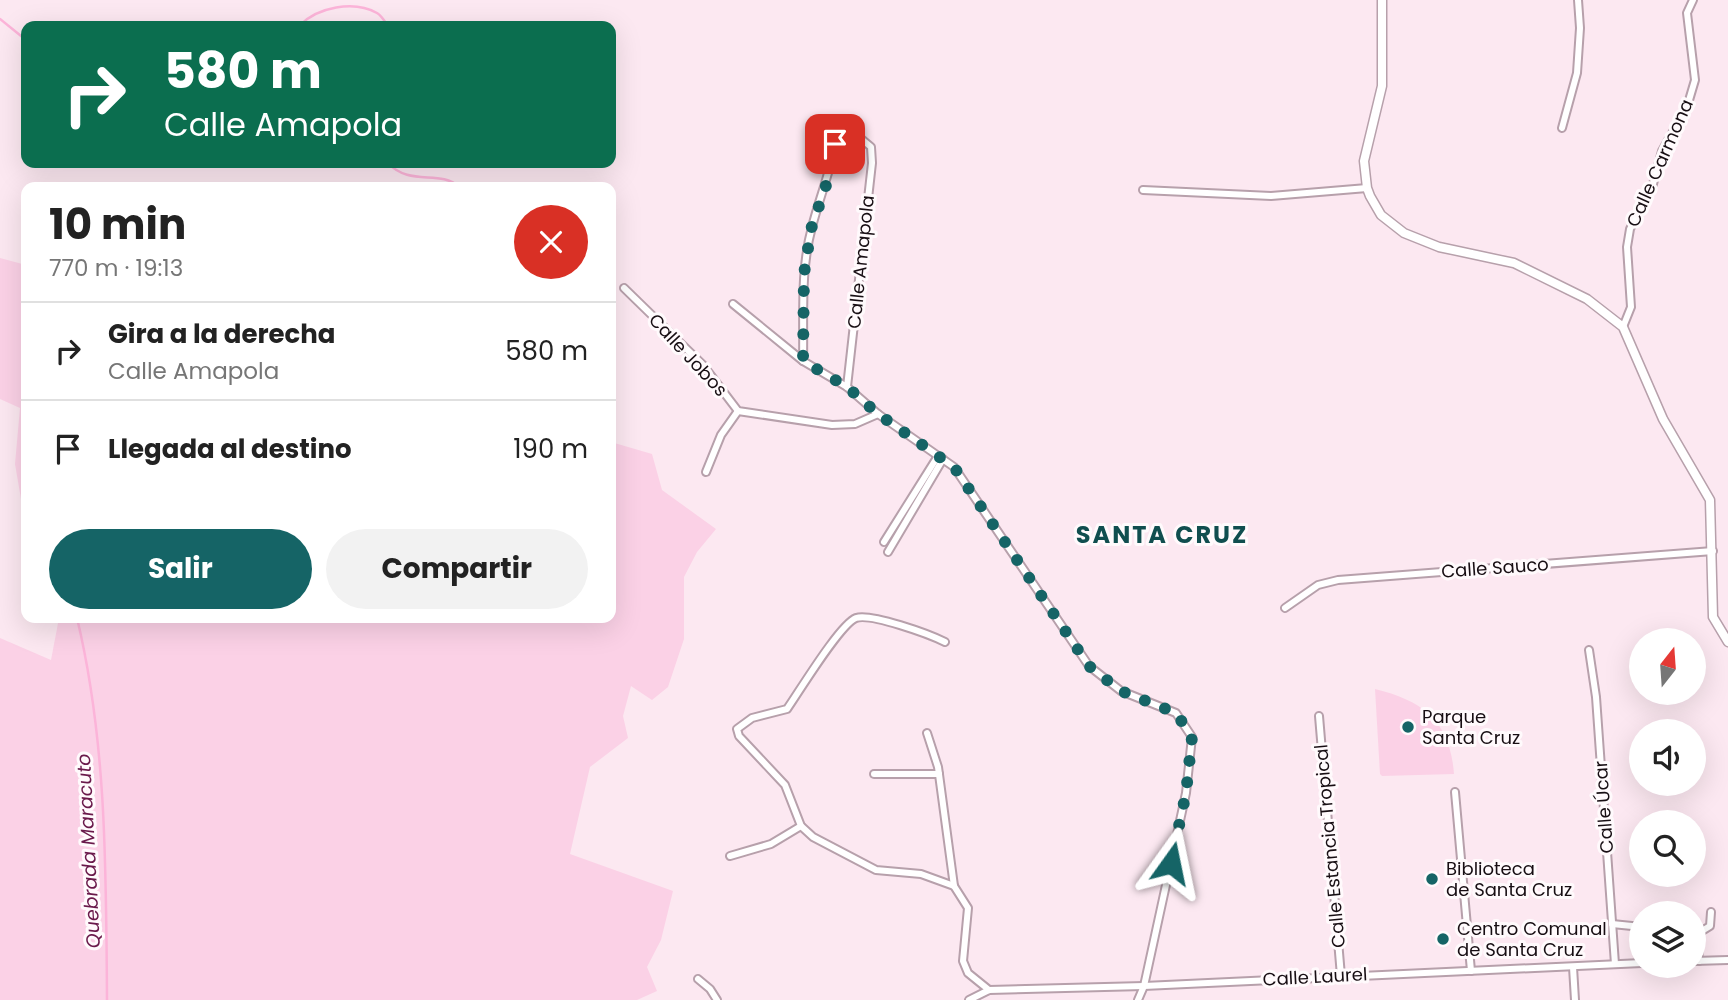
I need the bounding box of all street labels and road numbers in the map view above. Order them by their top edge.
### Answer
street label: Calle Carmona [1620,95,1699,231]
street label: Calle Amapola [841,194,880,330]
street label: Calle Jobos [643,308,733,402]
street label: Calle Sauco [1440,551,1550,584]
street label: Calle Estancia Tropical [1308,743,1351,949]
street label: Calle Úcar [1588,760,1619,854]
street label: Calle Laurel [1262,961,1368,992]

